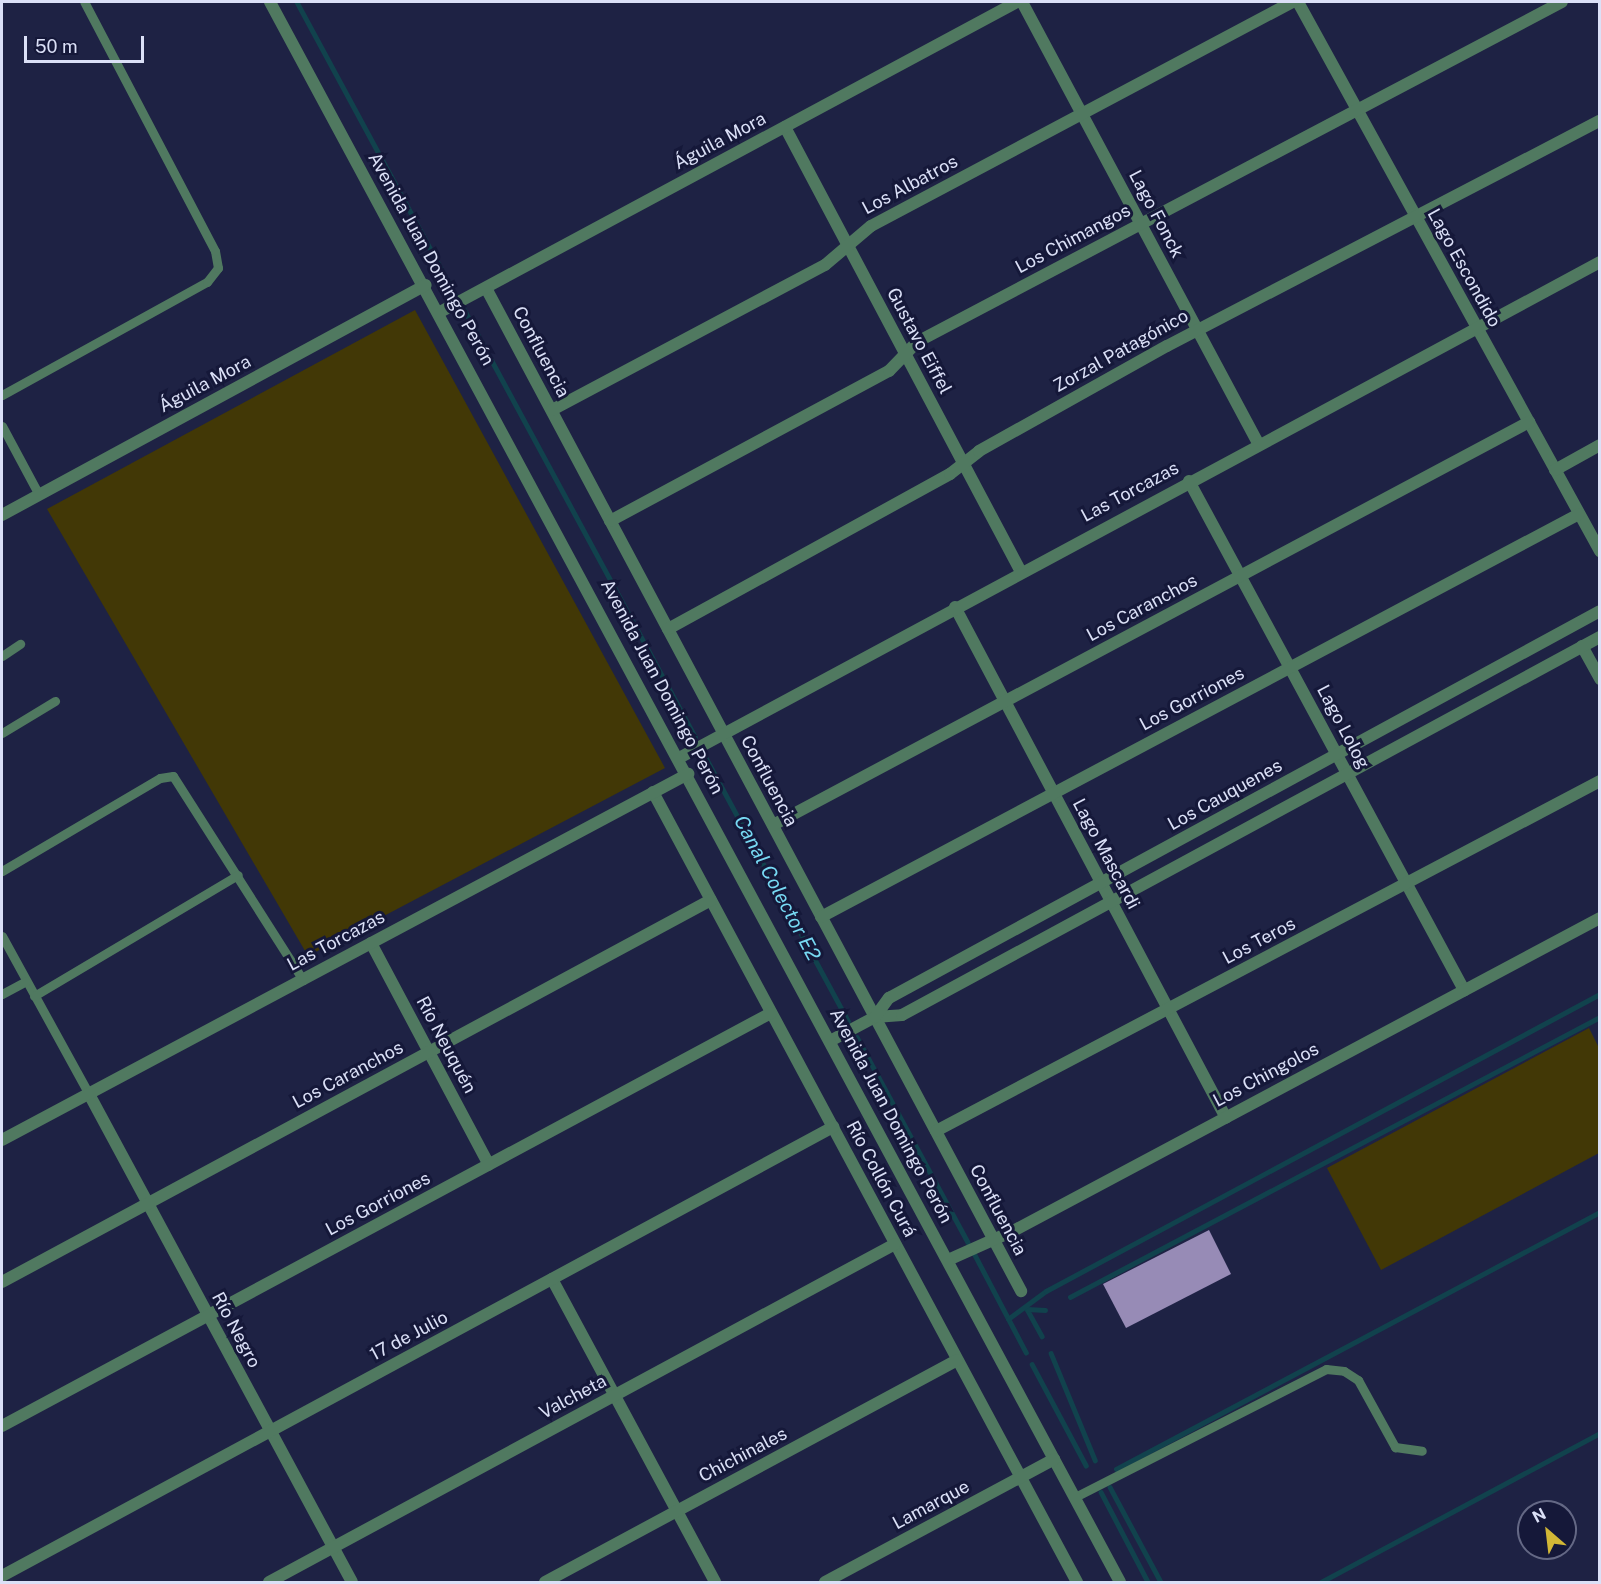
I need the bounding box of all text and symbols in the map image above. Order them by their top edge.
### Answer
scale bar [27,24,147,62]
text: 50 m [35,36,78,57]
street label: Águila Mora [670,108,770,174]
street label: Avenida Juan Domingo Perón [363,149,499,369]
street label: Los Albatros [859,151,961,219]
street label: Lago Fonck [1124,166,1188,262]
street label: Los Chimangos [1012,200,1134,278]
street label: Lago Escondido [1423,205,1505,331]
street label: Gustavo Eiffel [882,284,956,398]
street label: Confluencia [508,303,574,401]
street label: Zorzal Patagónico [1050,305,1192,397]
street label: Águila Mora [155,351,255,417]
street label: Las Torcazas [1078,457,1182,527]
street label: Los Caranchos [1083,570,1201,646]
street label: Avenida Juan Domingo Perón [596,576,728,798]
street label: Los Gorriones [1136,662,1248,736]
street label: Lago Lolog [1312,681,1374,773]
street label: Confluencia [736,732,802,830]
street label: Los Cauquenes [1164,755,1286,835]
street label: Lago Mascardi [1068,795,1144,913]
water label: Canal Colector E2 [729,811,825,965]
street label: Las Torcazas [284,906,388,976]
street label: Los Teros [1219,913,1299,969]
street label: Río Neuquén [411,993,481,1097]
street label: Avenida Juan Domingo Perón [825,1005,957,1227]
street label: Los Caranchos [289,1037,407,1113]
street label: Los Chingolos [1209,1038,1323,1112]
street label: Río Collón Curá [841,1117,921,1241]
street label: Confluencia [965,1161,1031,1259]
street label: Los Gorriones [322,1167,434,1241]
street label: Río Negro [207,1288,265,1372]
street label: 17 de Julio [366,1306,452,1366]
street label: Valcheta [536,1370,610,1424]
street label: Chichinales [695,1423,791,1487]
street label: Lamarque [889,1476,973,1534]
north arrow [1517,1500,1577,1560]
text: N [1529,1504,1549,1527]

